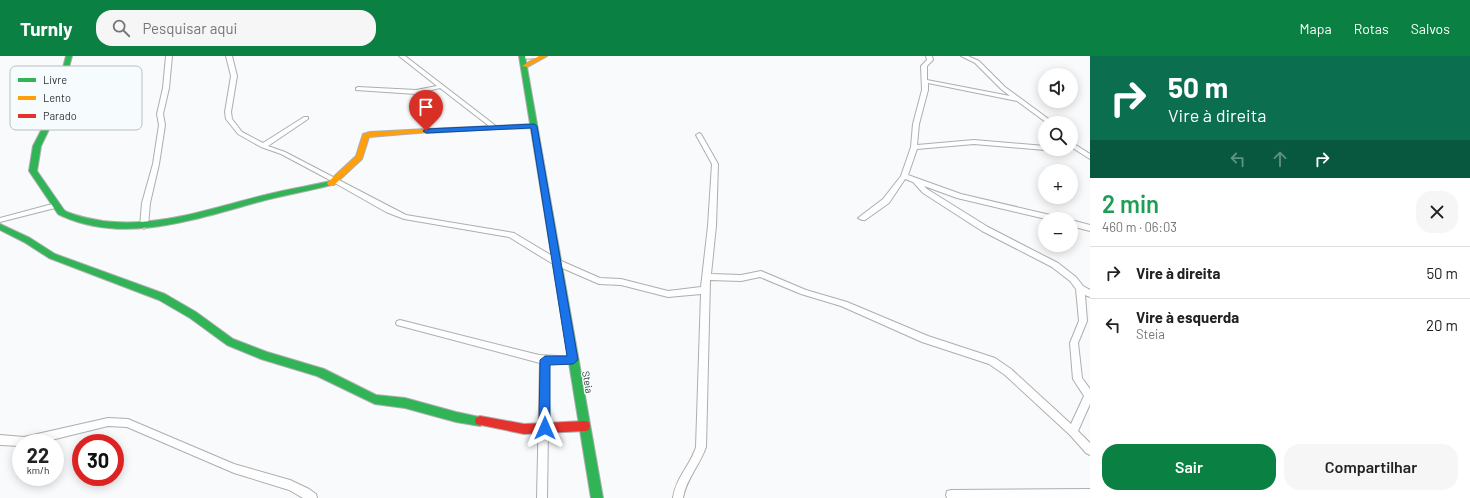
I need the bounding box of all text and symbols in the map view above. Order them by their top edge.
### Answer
search box [96,10,376,46]
text: Turnly [20,17,72,40]
icon: search [110,17,132,39]
text: Pesquisar aqui [142,19,237,37]
text: Mapa [1300,20,1332,37]
text: Rotas [1354,20,1389,37]
text: Salvos [1411,20,1450,37]
legend [10,66,142,130]
map controls [1038,68,1078,252]
button: sound [1038,68,1078,108]
text: 50 m [1168,70,1228,104]
icon: right [1102,72,1154,124]
text: Livre [43,73,67,86]
pin [409,90,443,131]
text: Lento [43,91,71,104]
icon: arrive [415,96,437,118]
text: Vire à direita [1168,104,1266,126]
text: Parado [43,109,77,122]
button: search [1038,116,1078,156]
icon: left [1227,148,1249,170]
icon: ahead [1269,148,1291,170]
icon: right [1311,148,1333,170]
button: + [1038,164,1078,204]
text: 2 min [1102,189,1159,218]
button: close [1416,191,1458,233]
button: − [1038,212,1078,252]
text: 460 m · 06:03 [1102,219,1177,235]
icon: right [1102,262,1124,284]
text: Vire à direita [1136,264,1220,282]
text: 50 m [1426,264,1458,282]
text: Vire à esquerda [1136,308,1239,326]
icon: left [1102,314,1124,336]
text: 20 m [1426,316,1458,334]
text: Steia [1136,326,1165,342]
street label: Steia [580,370,596,394]
position arrow [524,407,566,449]
speed limit sign: 30 [72,434,124,486]
text: 22 [27,443,49,467]
button: Sair [1102,444,1276,490]
button: Compartilhar [1284,444,1458,490]
text: km/h [27,464,49,476]

